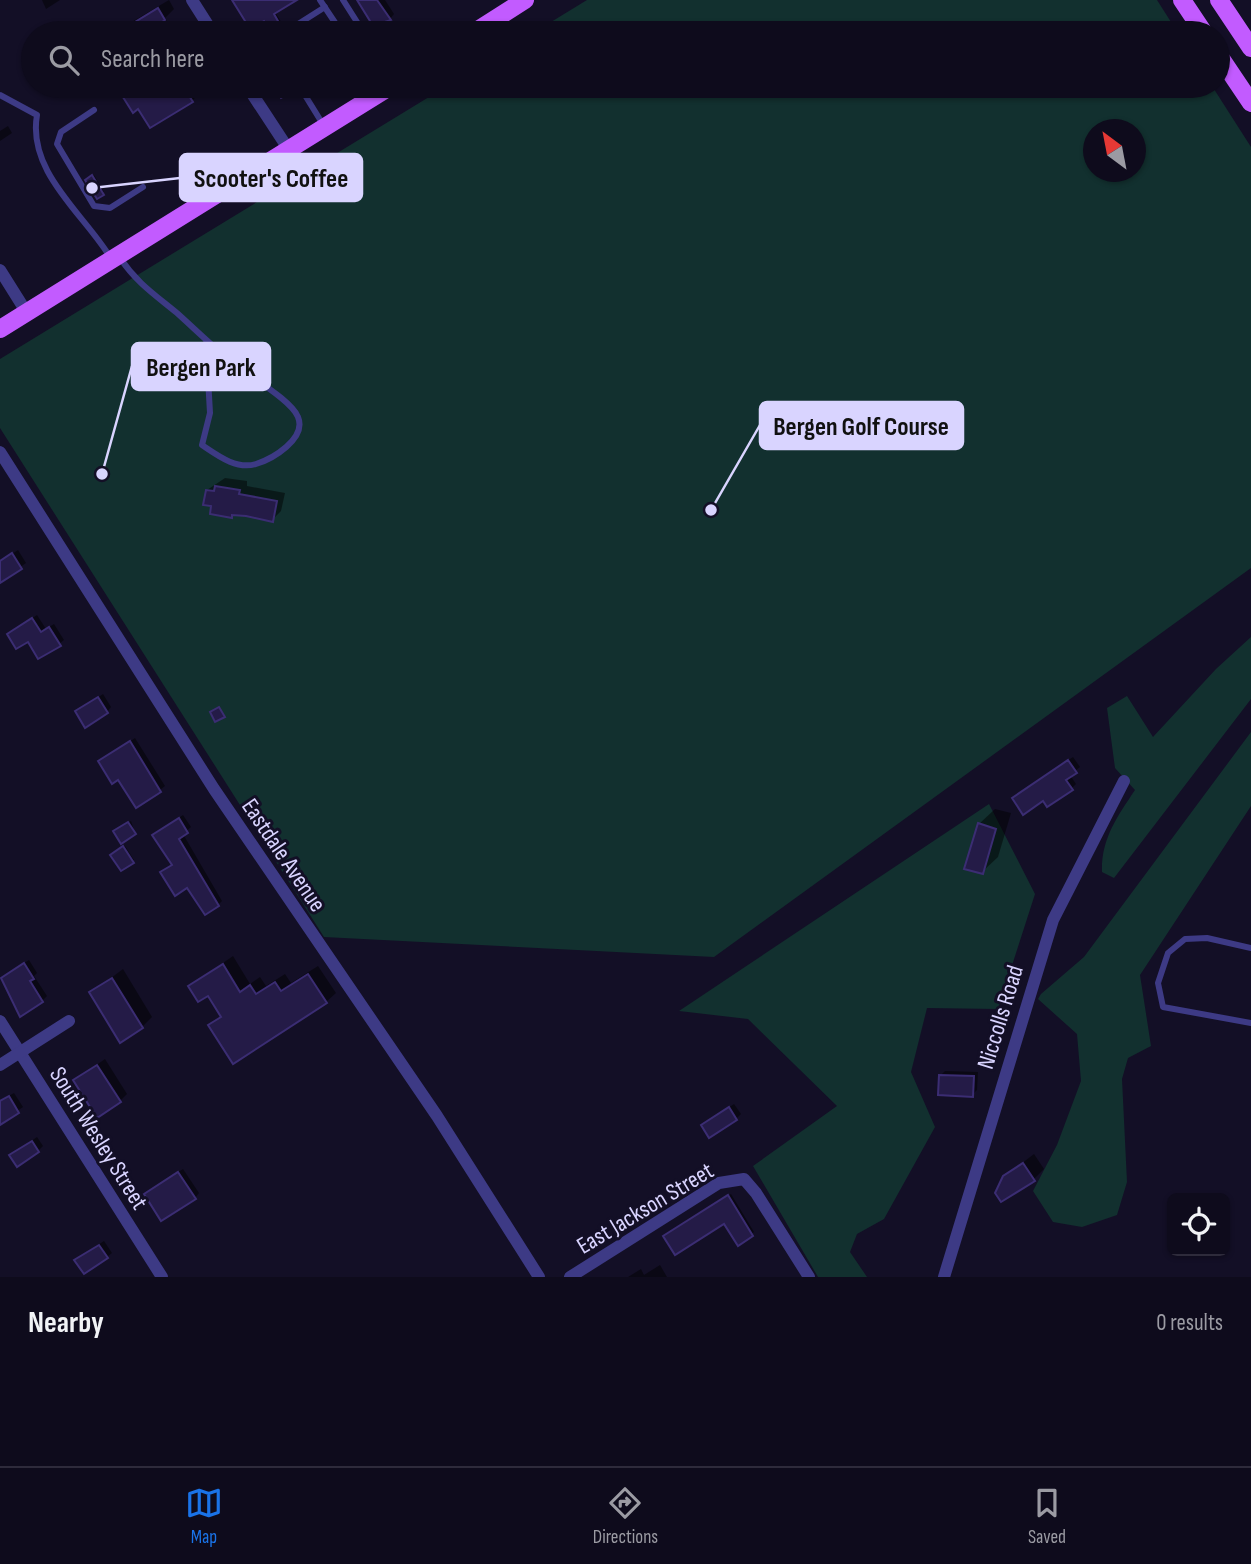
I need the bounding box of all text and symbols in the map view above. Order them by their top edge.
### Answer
search box [21,21,1230,98]
icon: search [45,41,83,79]
text: Search here [101,44,204,75]
north arrow [1083,119,1146,182]
callout: Scooter's Coffee [180,154,362,201]
text: Scooter's Coffee [194,164,348,195]
callout: Bergen Park [132,343,270,390]
text: Bergen Park [146,353,256,384]
callout: Bergen Golf Course [760,402,963,449]
text: Bergen Golf Course [773,412,949,443]
street label: Eastdale Avenue [235,793,332,917]
street label: Niccolls Road [971,962,1030,1073]
street label: South Wesley Street [43,1062,154,1215]
street label: East Jackson Street [572,1156,719,1261]
map controls [1167,1193,1230,1256]
button: locate [1167,1193,1230,1256]
text: Nearby [28,1305,104,1341]
text: 0 results [1156,1309,1223,1337]
tab: Map [185,1484,223,1549]
tab: Directions [593,1484,658,1549]
tab: Saved [1028,1484,1066,1549]

